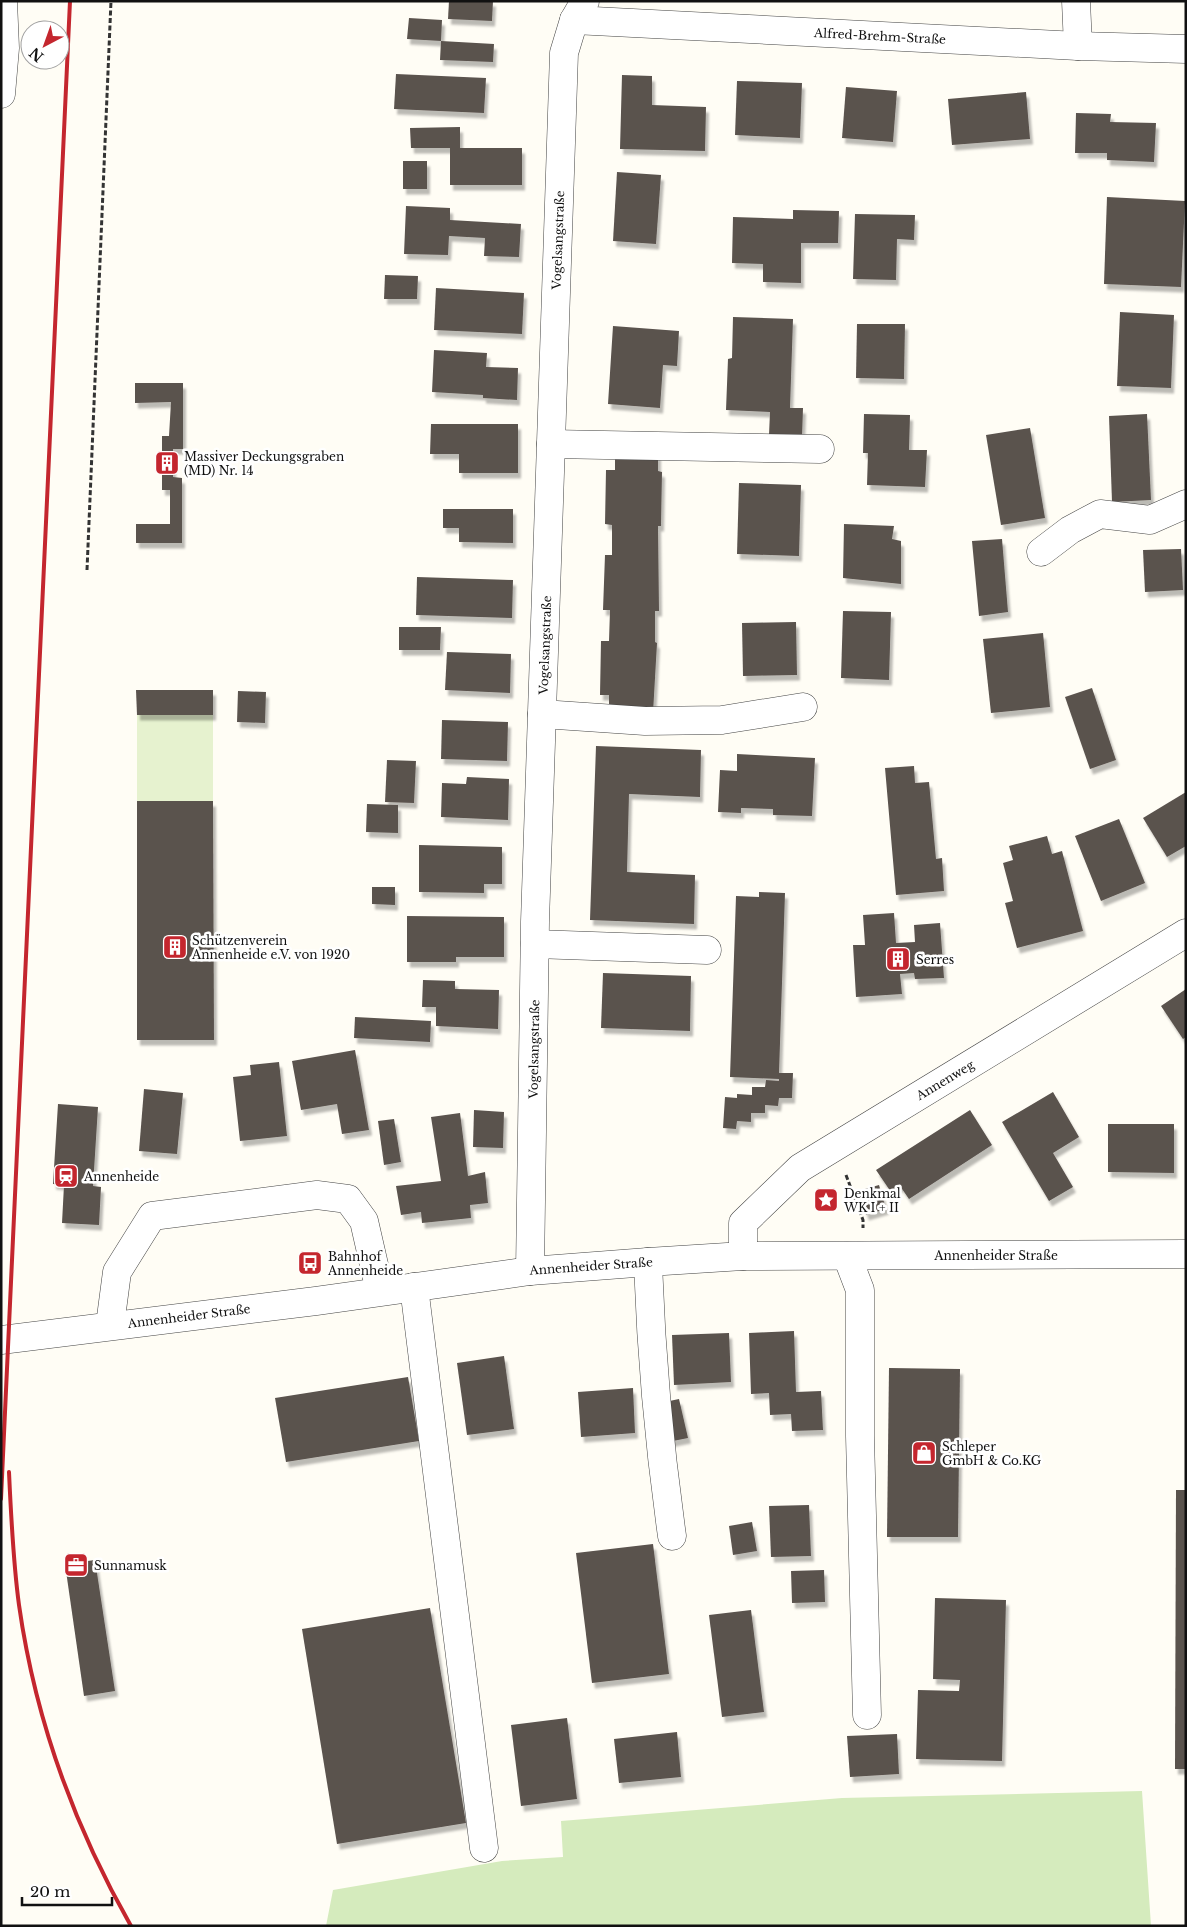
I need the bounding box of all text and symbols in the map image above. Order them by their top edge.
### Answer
north arrow [20,20,70,70]
street label: Alfred-Brehm-Straße [813,25,946,47]
text: N [26,44,47,66]
street label: Vogelsangstraße [549,190,567,291]
place label: Massiver Deckungsgraben (MD) Nr. 14 [184,449,344,478]
building icon: Massiver Deckungsgraben (MD) Nr. 14 [154,450,180,476]
street label: Vogelsangstraße [536,595,554,696]
place label: Schützenverein Annenheide e.V. von 1920 [191,933,350,962]
building icon: Schützenverein Annenheide e.V. von 1920 [162,934,188,960]
building icon: Serres [885,946,911,972]
place label: Serres [916,952,954,967]
street label: Vogelsangstraße [526,999,542,1100]
street label: Annenweg [913,1056,977,1104]
station icon: Annenheide [53,1163,79,1189]
place label: Annenheide [83,1169,159,1184]
place label: Denkmal WK I + II [843,1186,901,1215]
place icon: Denkmal WK I + II [813,1187,839,1213]
street label: Annenheider Straße [933,1248,1058,1263]
place label: Bahnhof Annenheide [327,1249,403,1278]
bus stop icon: Bahnhof Annenheide [297,1250,323,1276]
street label: Annenheider Straße [528,1254,653,1278]
street label: Annenheider Straße [126,1301,251,1331]
place label: Schleper GmbH & Co.KG [942,1439,1042,1468]
shop icon: Schleper GmbH & Co.KG [911,1440,937,1466]
office icon: Sunnamusk [63,1552,89,1578]
place label: Sunnamusk [94,1558,167,1573]
scale bar [22,1874,112,1906]
text: 20 m [30,1882,70,1901]

